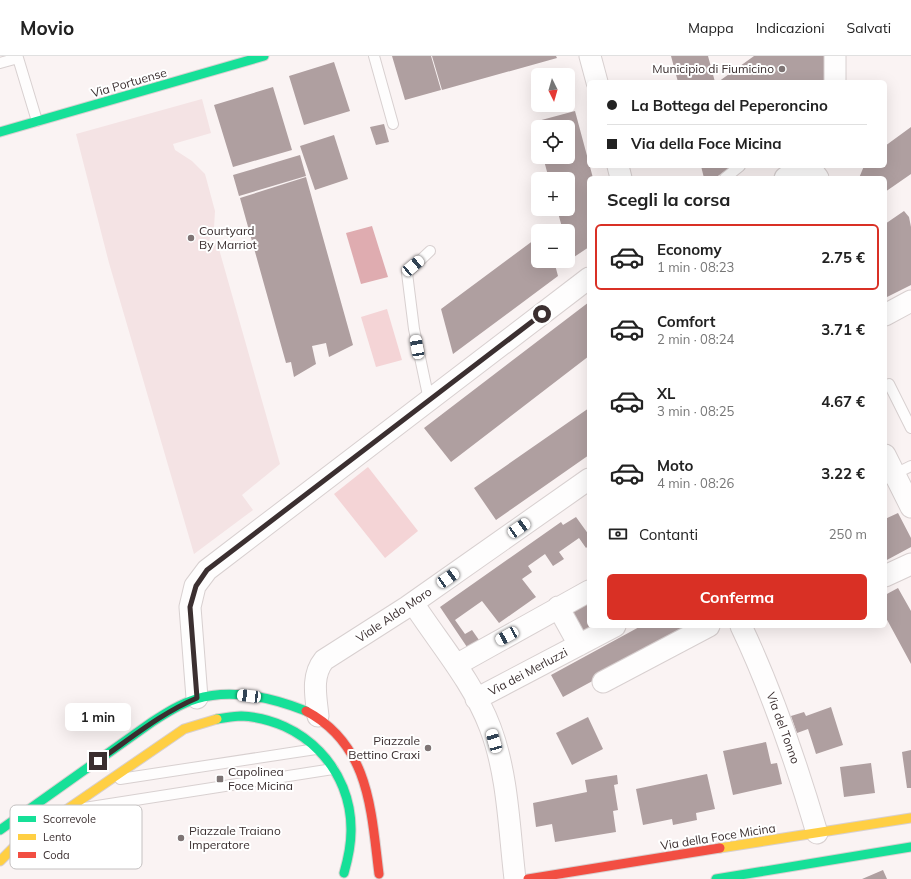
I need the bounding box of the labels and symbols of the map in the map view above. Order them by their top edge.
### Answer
place label: Municipio di Fiumicino [652,61,774,76]
marker: Municipio di Fiumicino [777,64,787,74]
street label: Via Portuense [89,65,168,100]
north arrow [531,68,575,112]
place label: Courtyard By Marriot [199,223,257,252]
marker: Courtyard By Marriot [186,233,196,243]
car [400,254,426,278]
route start [533,305,551,323]
car [409,334,425,360]
car [506,516,532,540]
car [435,566,461,590]
street label: Viale Aldo Moro [353,584,435,645]
car [494,625,520,647]
street label: Via dei Merluzzi [486,644,570,699]
car [236,689,262,703]
street label: Via del Tonno [764,690,803,766]
callout: 1 min [65,703,131,731]
car [485,728,503,754]
place label: Piazzale Bettino Craxi [348,733,420,762]
marker: Piazzale Bettino Craxi [423,743,433,753]
route end [89,752,107,770]
place label: Capolinea Foce Micina [228,764,293,793]
marker: Capolinea Foce Micina [215,774,225,784]
legend [10,805,142,869]
text: Scorrevole [43,812,96,826]
street label: Via della Foce Micina [659,820,777,853]
place label: Piazzale Traiano Imperatore [189,823,281,852]
text: Lento [43,830,71,844]
marker: Piazzale Traiano Imperatore [176,833,186,843]
text: Coda [43,848,70,862]

